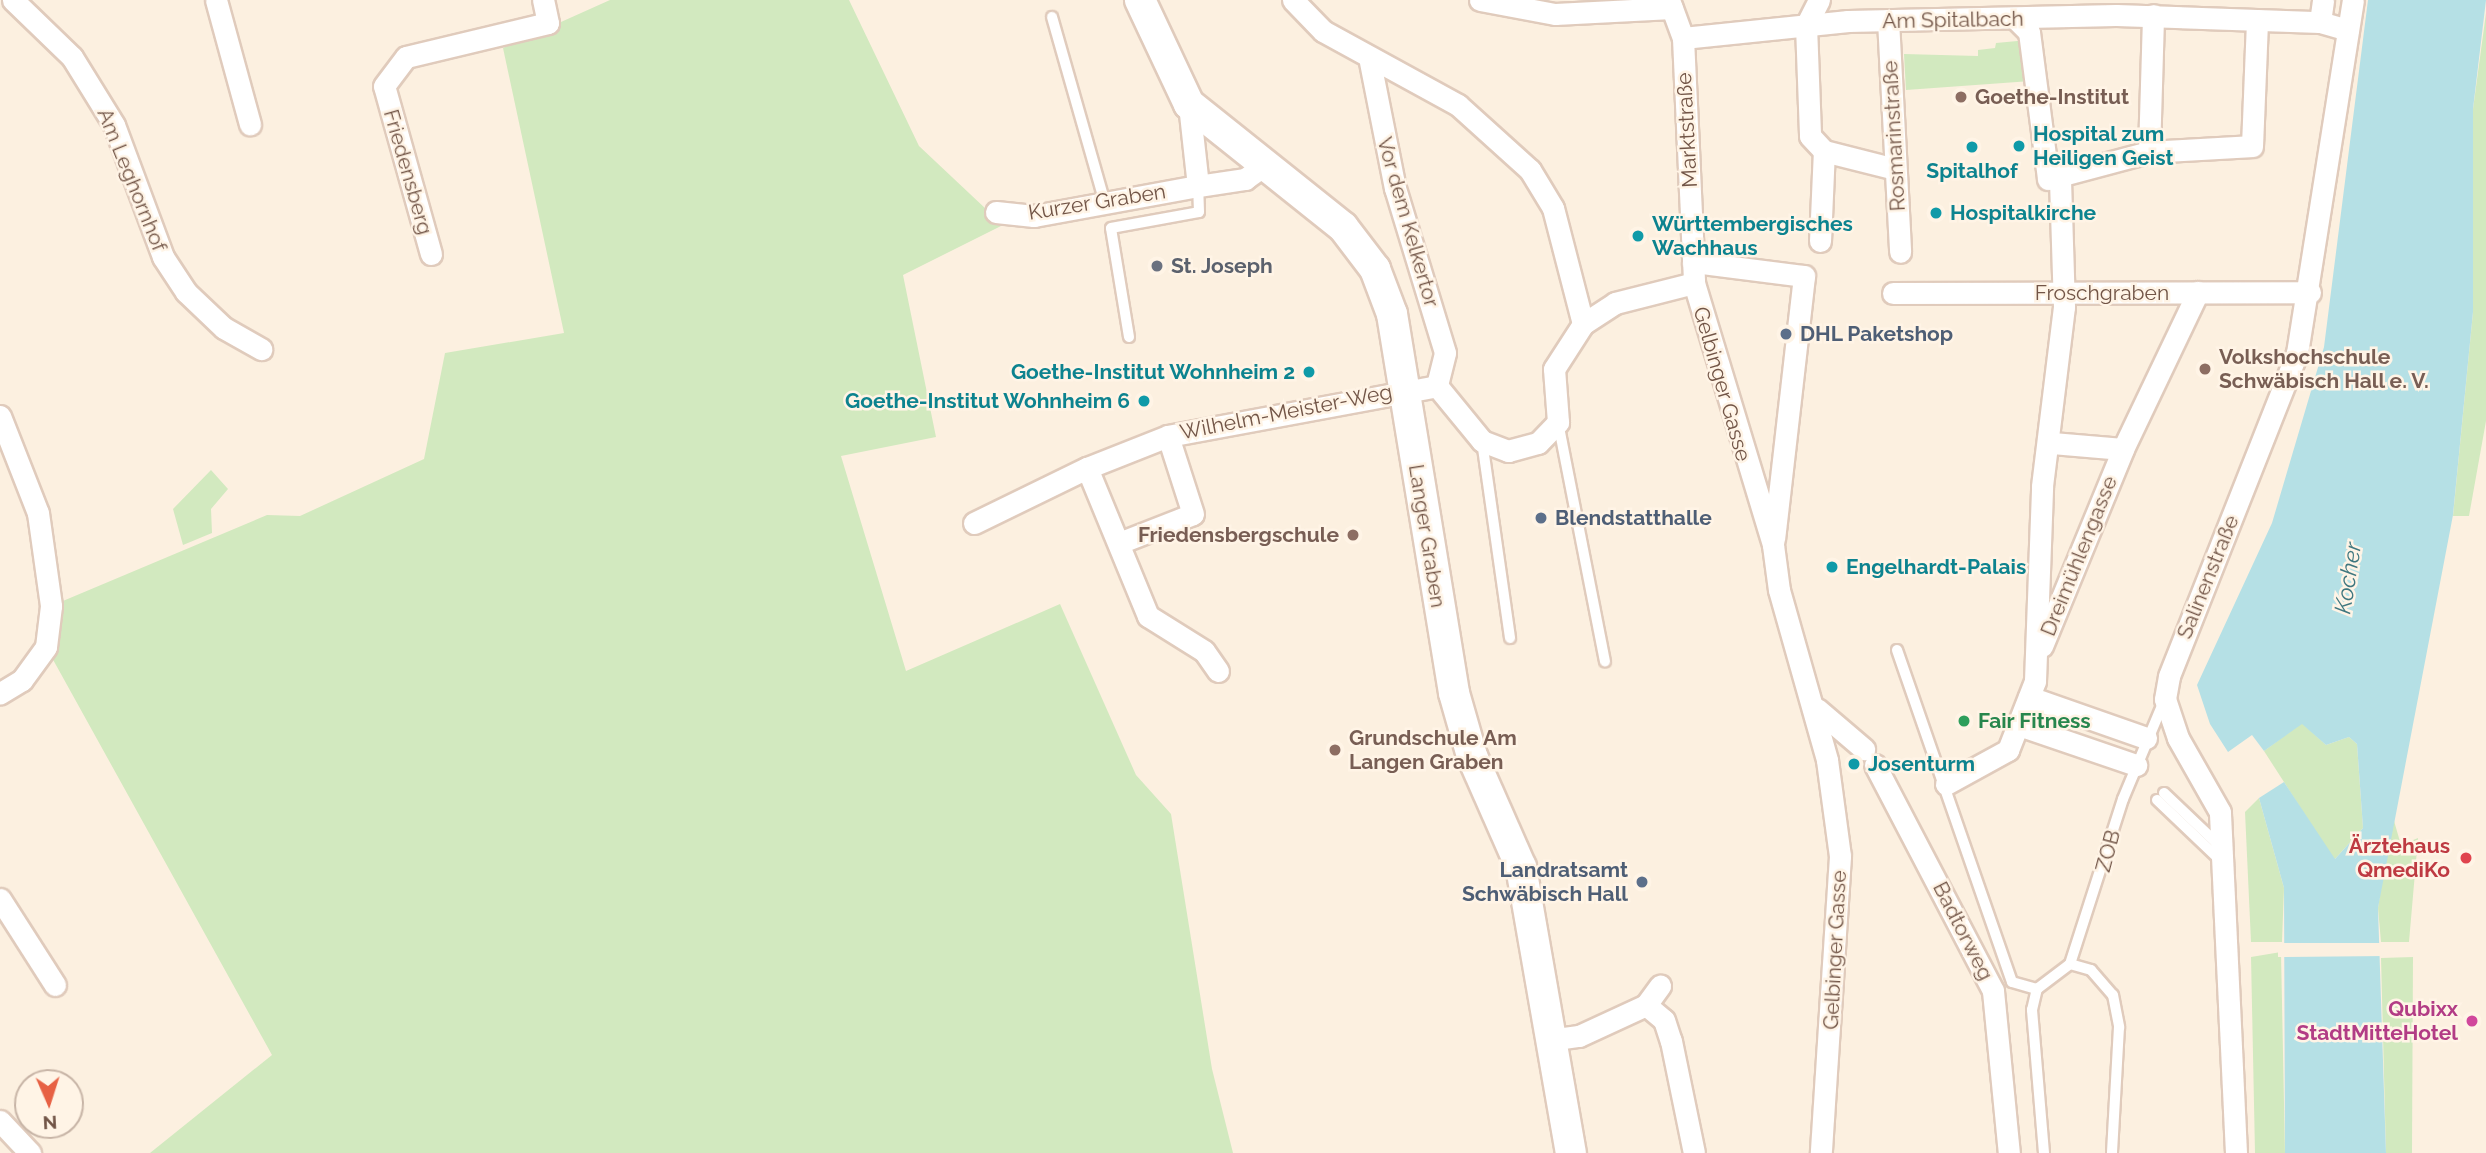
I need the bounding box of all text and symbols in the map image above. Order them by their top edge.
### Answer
street label: Am Spitalbach [1882,6,2024,34]
street label: Rosmarinstraße [1877,60,1911,212]
street label: Marktstraße [1671,72,1703,188]
place label: Goethe-Institut [1975,84,2129,110]
marker: Goethe-Institut [1953,89,1969,105]
street label: Am Leghornhof [92,105,172,255]
street label: Friedensberg [378,107,438,237]
place label: Hospital zum Heiligen Geist [2033,121,2174,171]
street label: Vor dem Kelkertor [1372,134,1444,310]
marker: Hospital zum Heiligen Geist [2011,138,2027,154]
marker: Spitalhof [1964,139,1980,155]
place label: Spitalhof [1926,158,2018,184]
street label: Kurzer Graben [1026,179,1168,225]
place label: Hospitalkirche [1950,200,2096,226]
marker: Hospitalkirche [1928,205,1944,221]
place label: Württembergisches Wachhaus [1652,211,1853,261]
marker: Württembergisches Wachhaus [1630,228,1646,244]
place label: St. Joseph [1171,253,1273,279]
marker: St. Joseph [1149,258,1165,274]
street label: Froschgraben [2035,280,2169,306]
street label: Gelbinger Gasse [1688,304,1756,464]
place label: DHL Paketshop [1800,321,1954,347]
marker: DHL Paketshop [1778,326,1794,342]
place label: Volkshochschule Schwäbisch Hall e. V. [2219,344,2430,394]
place label: Goethe-Institut Wohnheim 2 [1010,359,1295,385]
marker: Volkshochschule Schwäbisch Hall e. V. [2197,361,2213,377]
marker: Goethe-Institut Wohnheim 2 [1301,364,1317,380]
street label: Wilhelm-Meister-Weg [1178,379,1394,445]
place label: Goethe-Institut Wohnheim 6 [844,388,1130,414]
marker: Goethe-Institut Wohnheim 6 [1136,393,1152,409]
street label: Langer Graben [1403,462,1451,610]
street label: Dreimühlengasse [2035,472,2123,640]
place label: Blendstatthalle [1555,505,1712,531]
marker: Blendstatthalle [1533,510,1549,526]
street label: Salinenstraße [2172,511,2244,643]
place label: Friedensbergschule [1138,522,1339,548]
marker: Friedensbergschule [1345,527,1361,543]
water label: Kocher [2329,540,2367,616]
place label: Engelhardt-Palais [1846,554,2026,580]
marker: Engelhardt-Palais [1824,559,1840,575]
place label: Fair Fitness [1978,708,2091,734]
marker: Fair Fitness [1956,713,1972,729]
place label: Grundschule Am Langen Graben [1349,725,1517,775]
marker: Grundschule Am Langen Graben [1327,742,1343,758]
place label: Josenturm [1868,751,1975,777]
marker: Josenturm [1846,756,1862,772]
street label: ZOB [2090,827,2126,875]
place label: Ärztehaus QmediKo [2349,833,2450,883]
marker: Ärztehaus QmediKo [2456,848,2476,868]
place label: Landratsamt Schwäbisch Hall [1462,857,1628,907]
street label: Gelbinger Gasse [1818,869,1852,1031]
marker: Landratsamt Schwäbisch Hall [1634,874,1650,890]
street label: Badtorweg [1927,878,1999,984]
place label: Qubixx StadtMitteHotel [2297,996,2458,1046]
marker: Qubixx StadtMitteHotel [2464,1013,2480,1029]
north arrow [14,1069,84,1139]
text: N [42,1112,58,1134]

